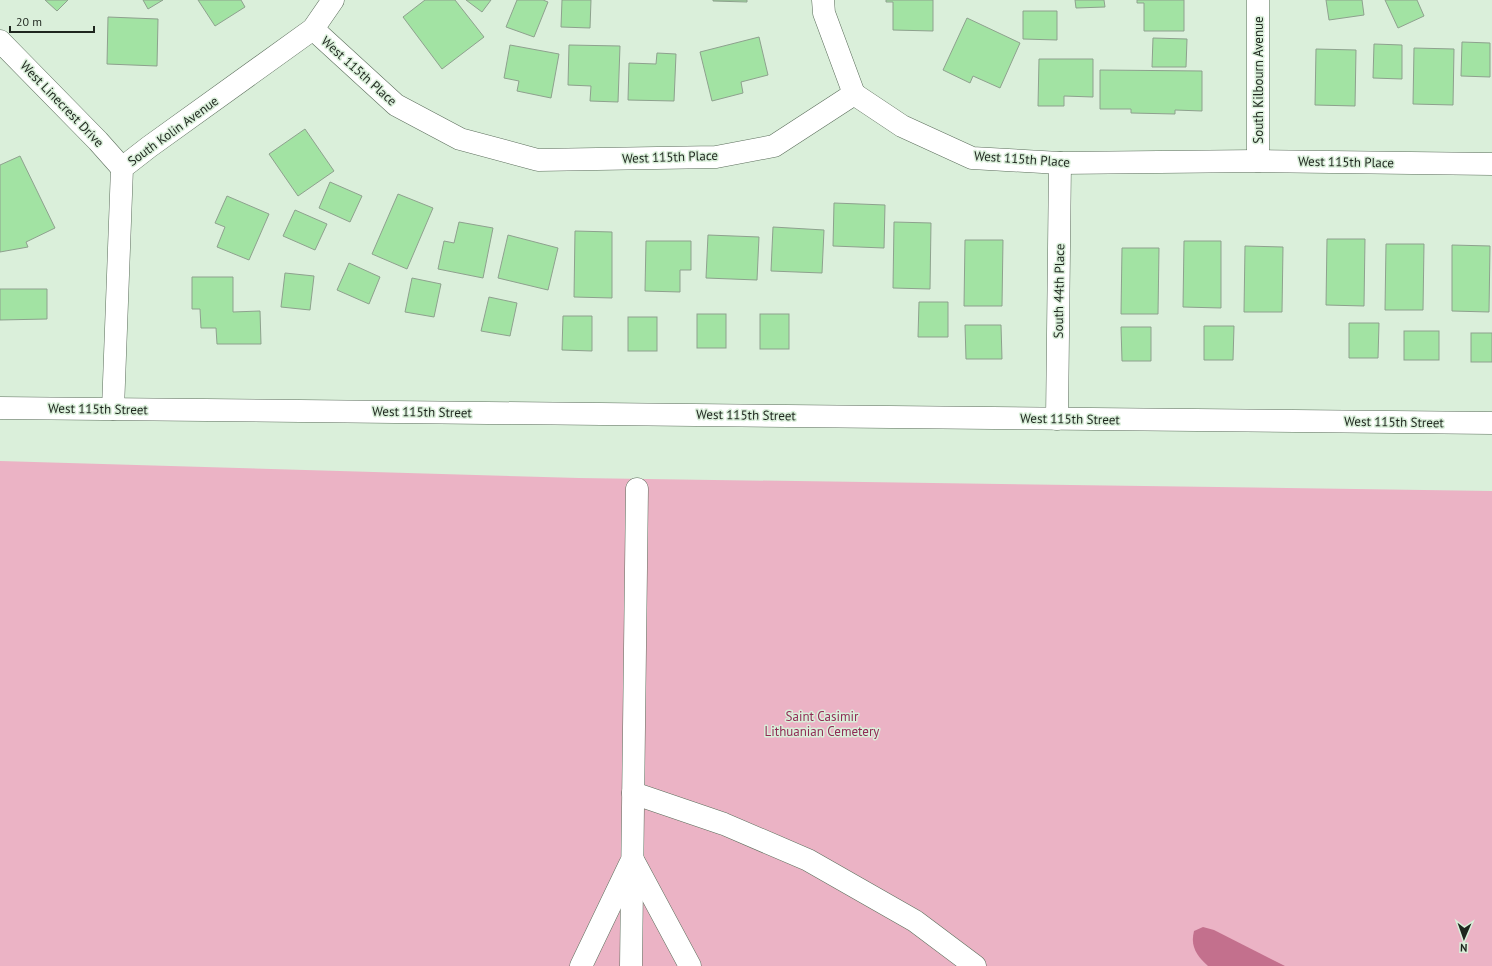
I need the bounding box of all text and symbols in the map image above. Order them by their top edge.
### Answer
scale bar [10,8,94,34]
text: 20 m [16,14,42,29]
street label: South Kilbourn Avenue [1250,16,1267,144]
street label: West 115th Place [318,33,400,109]
street label: West Linecrest Drive [17,57,107,151]
street label: South Kolin Avenue [124,92,222,170]
street label: West 115th Place [622,147,718,167]
street label: West 115th Place [973,147,1071,171]
street label: West 115th Place [1298,153,1394,171]
street label: South 44th Place [1050,243,1068,339]
street label: West 115th Street [48,400,149,418]
street label: West 115th Street [372,403,473,421]
street label: West 115th Street [696,406,797,424]
street label: West 115th Street [1020,410,1121,428]
street label: West 115th Street [1344,413,1445,431]
park label: Saint Casimir Lithuanian Cemetery [765,708,879,740]
north arrow [1444,918,1484,958]
text: N [1460,941,1468,955]

